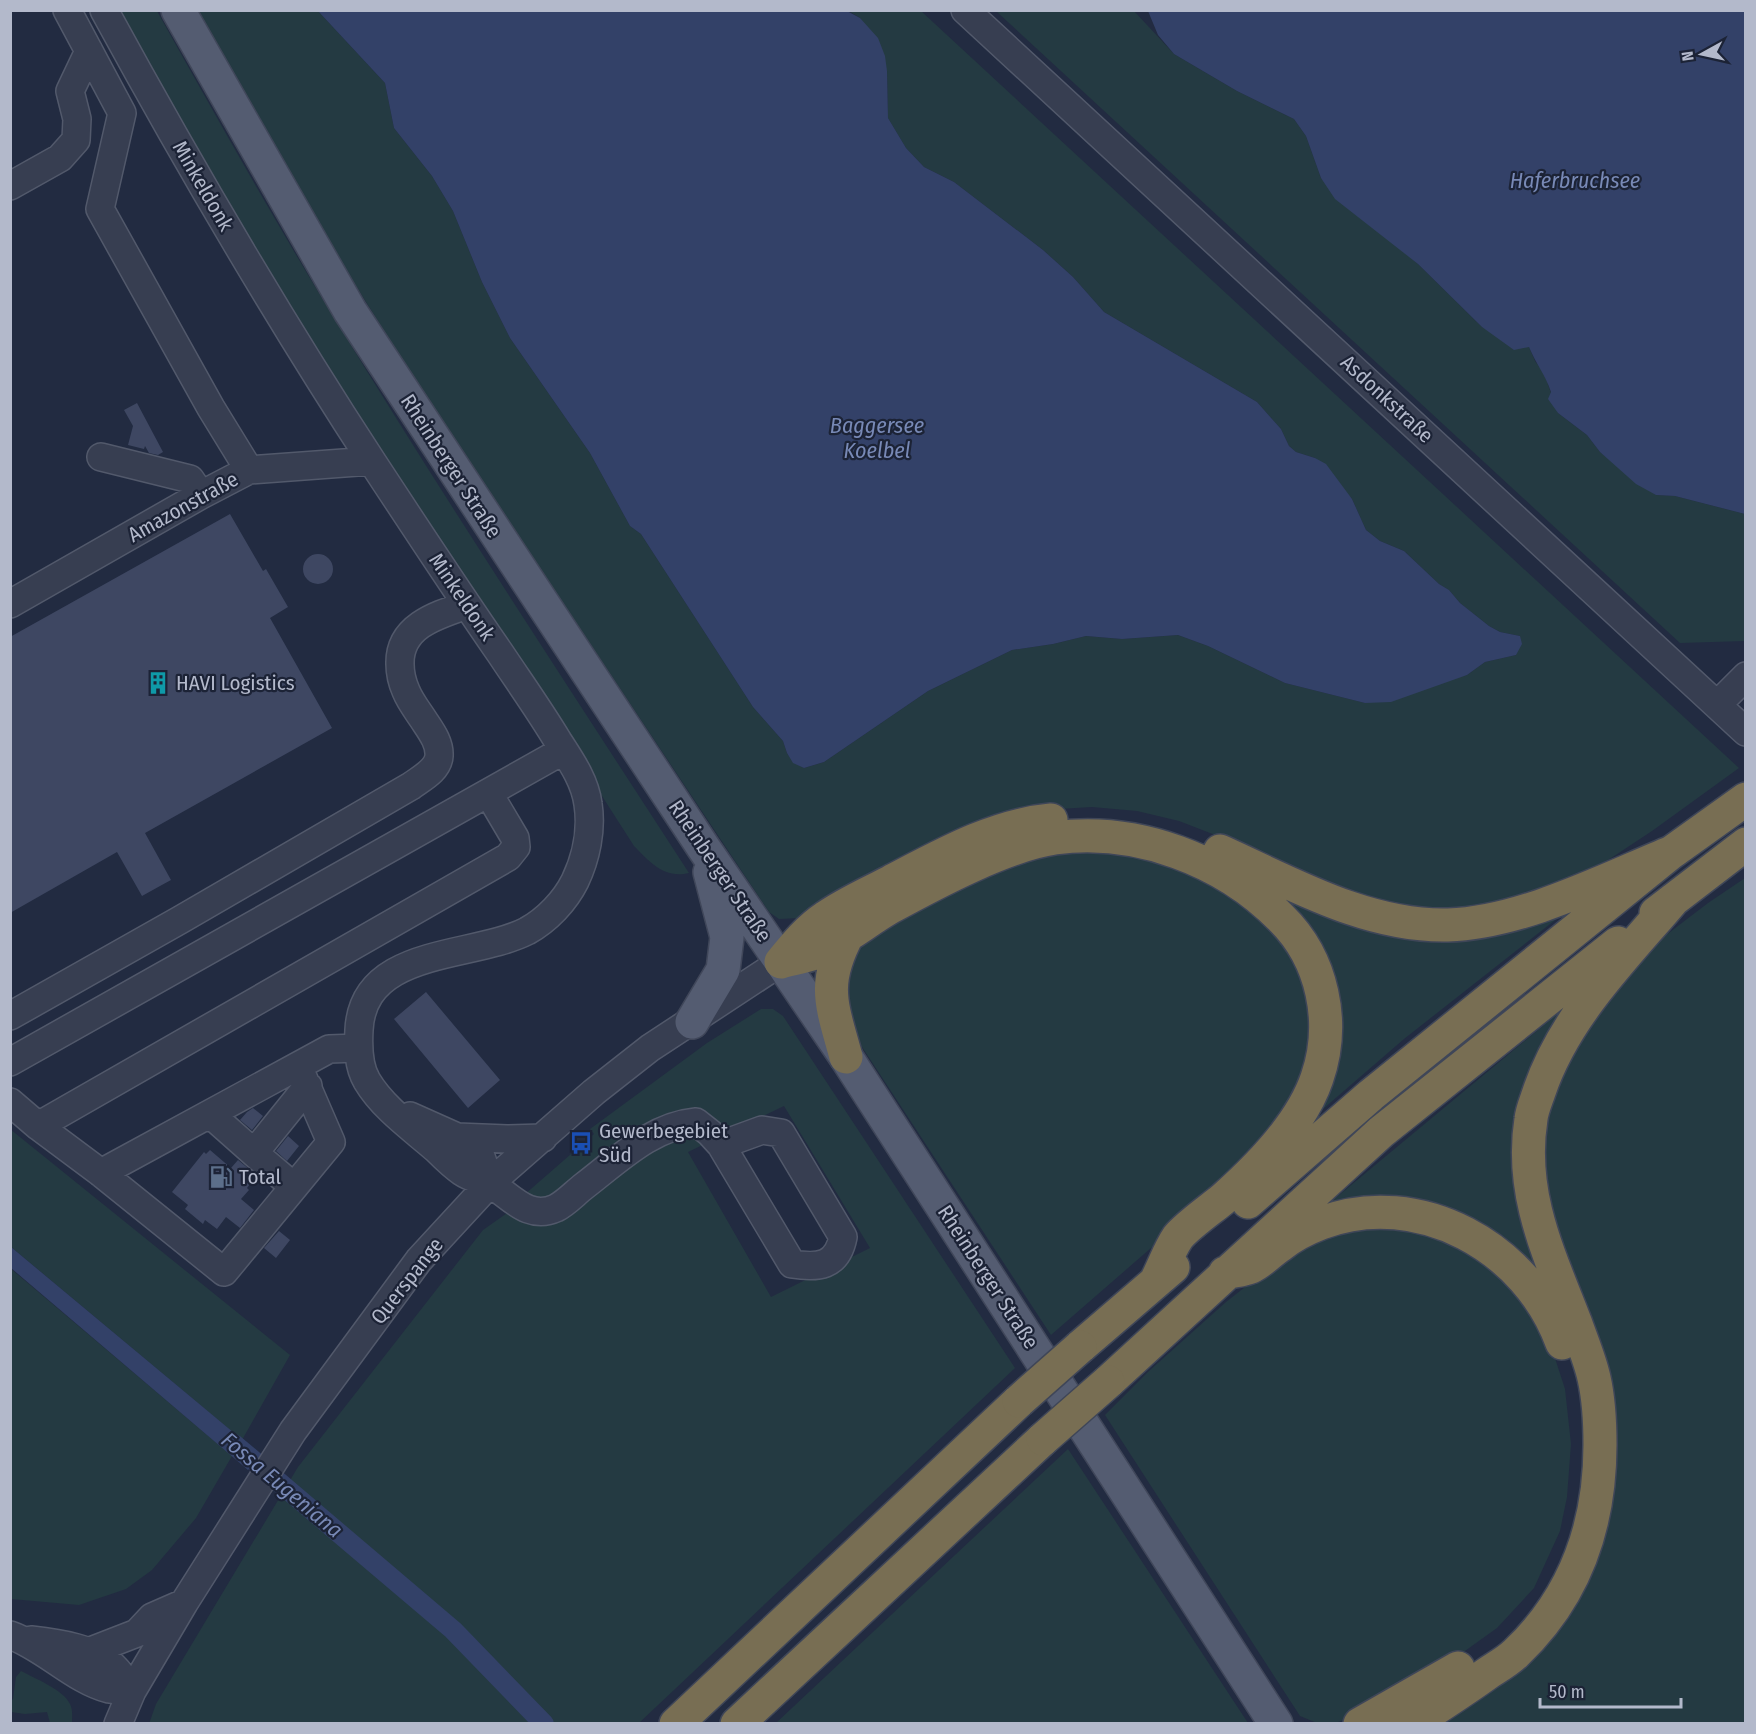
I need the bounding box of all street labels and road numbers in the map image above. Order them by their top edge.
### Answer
street label: Minkeldonk [167,136,239,236]
street label: Asdonkstraße [1335,349,1439,449]
street label: Rheinberger Straße [395,389,507,543]
street label: Amazonstraße [123,466,243,548]
street label: Minkeldonk [423,548,501,646]
street label: Rheinberger Straße [663,795,777,947]
street label: Rheinberger Straße [932,1200,1044,1354]
street label: Querspange [365,1232,449,1330]

